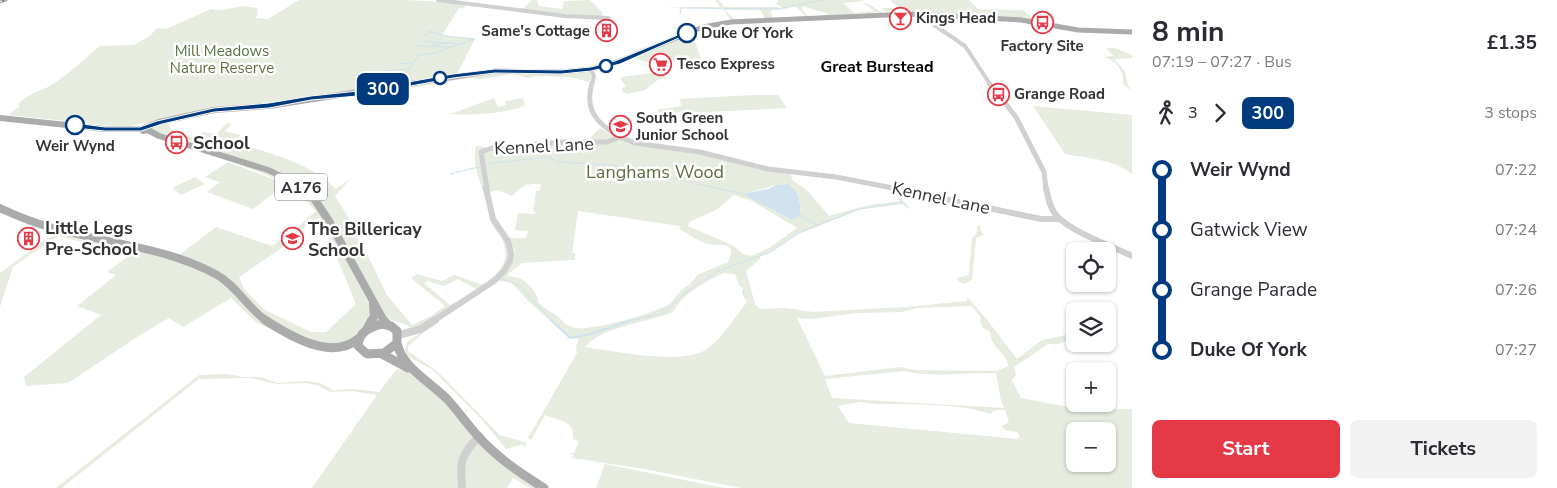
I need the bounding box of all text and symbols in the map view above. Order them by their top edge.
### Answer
bar icon: Kings Head [888,6,912,30]
place label: Kings Head [916,8,996,28]
bus stop icon: Factory Site [1030,11,1054,35]
text: 8 min [1152,13,1224,51]
building icon: Same's Cottage [594,19,618,43]
place label: Same's Cottage [481,21,590,41]
marker: Duke Of York [677,23,697,43]
place label: Duke Of York [701,23,794,43]
text: £1.35 [1487,30,1537,56]
place label: Factory Site [1000,36,1084,56]
park label: Mill Meadows Nature Reserve [170,41,274,78]
text: 07:19 – 07:27 · Bus [1152,51,1292,73]
supermarket icon: Tesco Express [649,52,673,76]
place label: Tesco Express [677,54,775,74]
district label: Great Burstead [820,56,934,78]
unlabelled marker [599,59,613,73]
unlabelled marker [433,71,447,85]
line badge: 300 [354,73,412,105]
text: 300 [367,77,399,101]
bus stop icon: Grange Road [986,82,1010,106]
place label: Grange Road [1014,84,1105,104]
icon: walk [1152,99,1180,127]
icon: forward [1206,99,1234,127]
text: 300 [1252,101,1284,125]
text: 3 [1188,102,1198,124]
text: 3 stops [1484,102,1537,124]
place label: South Green Junior School [635,108,729,145]
marker: Weir Wynd [65,115,85,135]
school or university icon: South Green Junior School [608,115,632,139]
bus stop icon: School [165,131,189,155]
place label: School [193,131,250,155]
street label: Kennel Lane [494,131,594,161]
place label: Weir Wynd [35,136,115,156]
text: Weir Wynd [1190,157,1291,183]
text: 07:22 [1495,159,1537,181]
park label: Langhams Wood [586,160,724,184]
road number: A176 [275,173,327,200]
street label: Kennel Lane [890,176,992,220]
place label: Little Legs Pre-School [45,216,138,261]
place label: The Billericay School [308,217,422,262]
text: Gatwick View [1190,217,1308,243]
text: 07:24 [1495,219,1537,241]
building icon: Little Legs Pre-School [17,226,41,250]
school or university icon: The Billericay School [280,227,304,251]
map controls [1066,242,1116,472]
button: locate [1066,242,1116,292]
text: Grange Parade [1190,277,1317,303]
text: 07:26 [1495,279,1537,301]
button: layers [1066,302,1116,352]
text: Duke Of York [1190,337,1307,363]
text: 07:27 [1495,339,1537,361]
button: + [1066,362,1116,412]
button: Start [1152,420,1340,478]
button: Tickets [1350,420,1537,478]
button: − [1066,422,1116,472]

